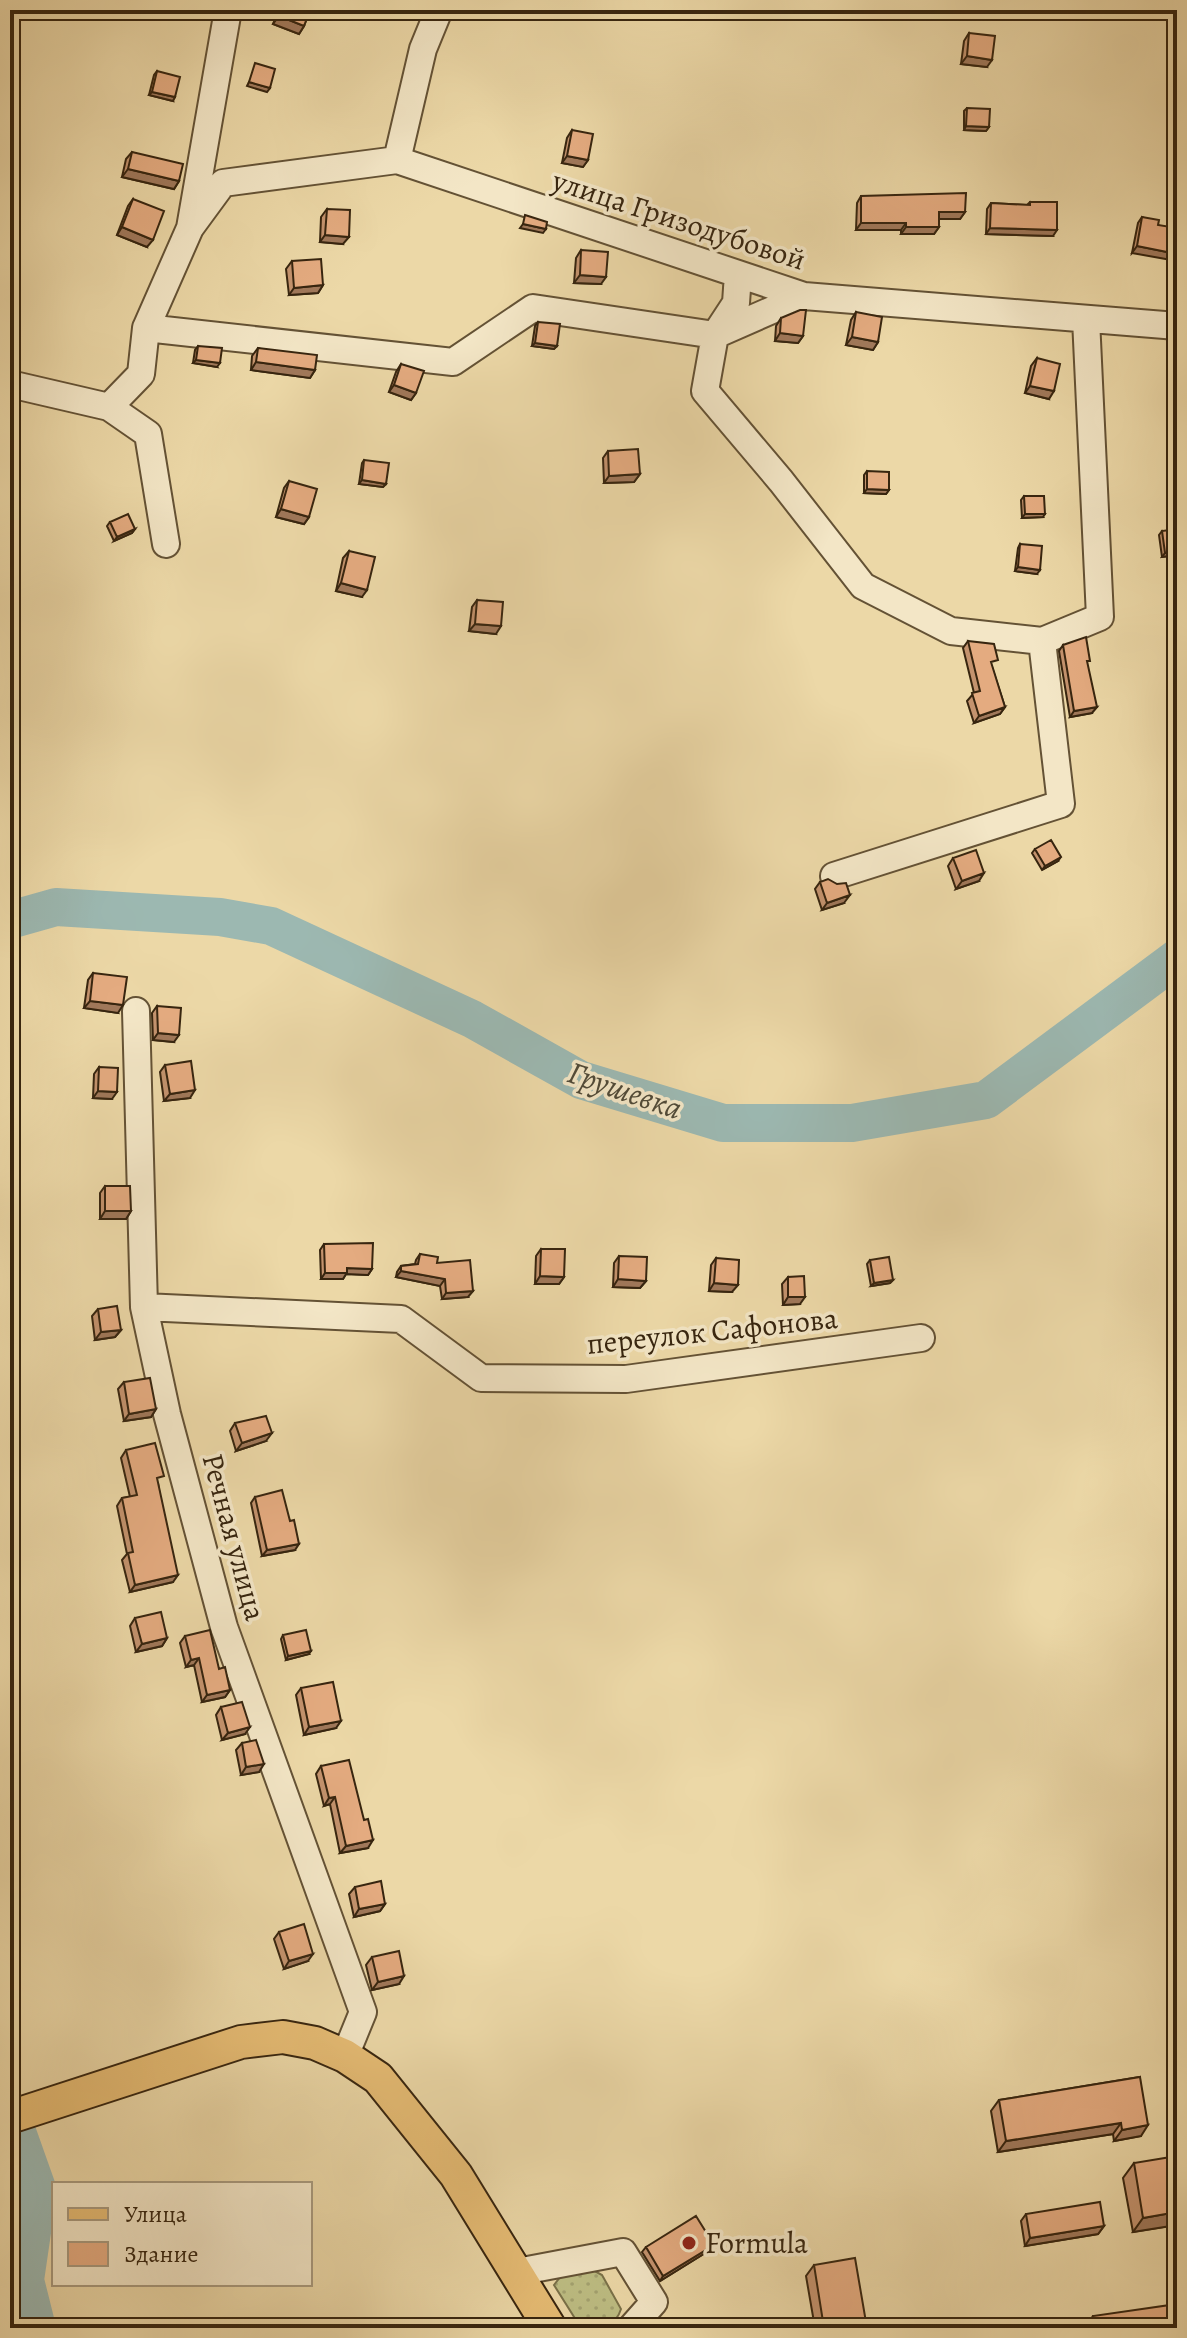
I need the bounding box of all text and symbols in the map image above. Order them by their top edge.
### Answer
street label: улица Гризодубовой [546,160,811,280]
water label: Грушевка [562,1050,688,1130]
street label: переулок Сафонова [585,1298,840,1364]
street label: Речная улица [192,1449,276,1625]
legend [52,2182,312,2286]
text: Улица [124,2198,187,2230]
place label: Formula [705,2223,808,2263]
marker: Formula [680,2234,698,2252]
text: Здание [124,2238,199,2270]

